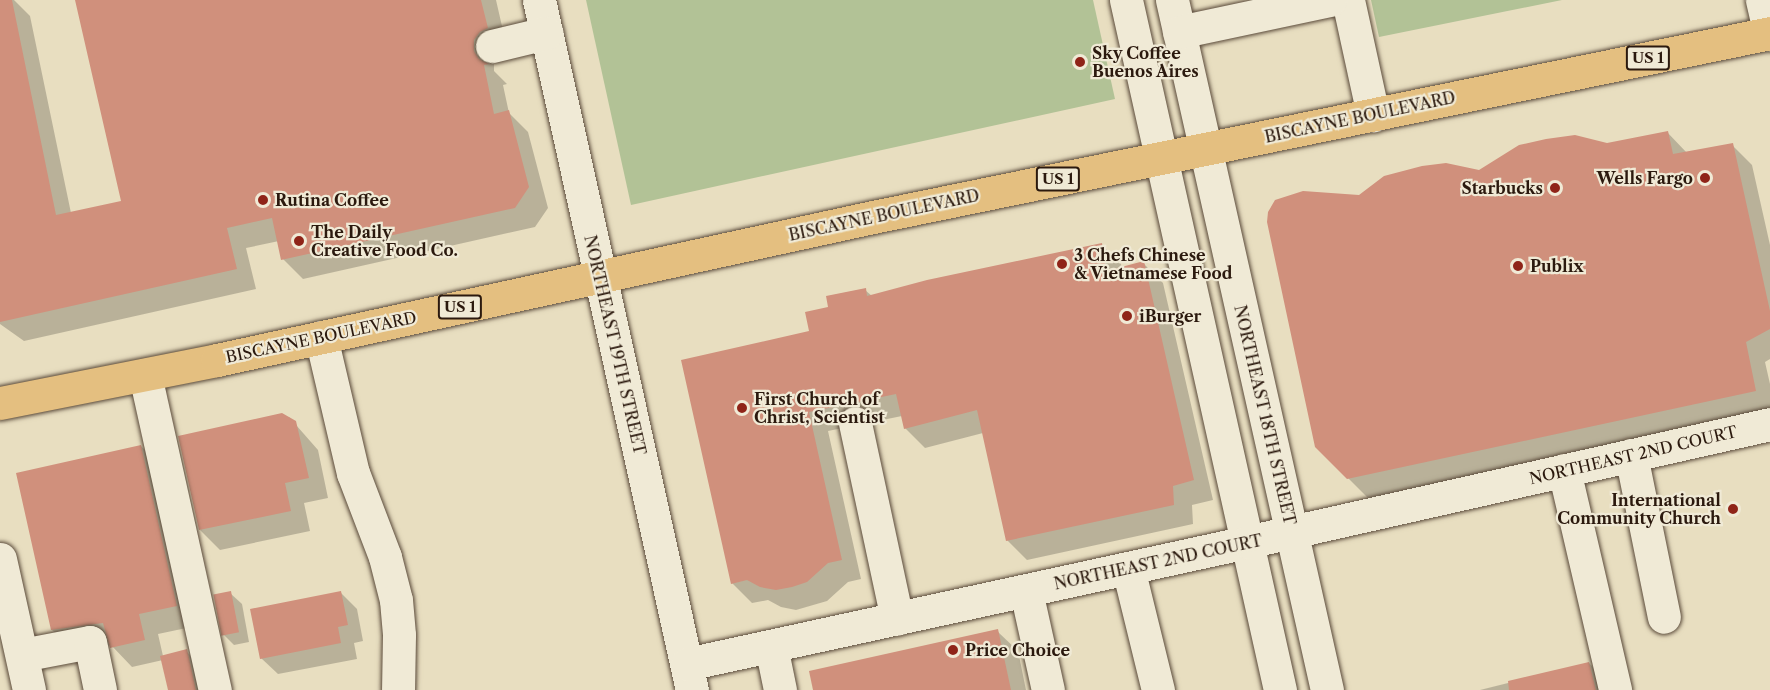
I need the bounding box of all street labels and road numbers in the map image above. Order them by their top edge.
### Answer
road number: US 1 [1626,46,1670,70]
street label: BISCAYNE BOULEVARD [1263,87,1457,147]
road number: US 1 [1036,167,1080,191]
street label: BISCAYNE BOULEVARD [787,185,981,245]
street label: NORTHEAST 19TH STREET [580,233,650,457]
road number: US 1 [438,295,482,319]
street label: NORTHEAST 18TH STREET [1230,303,1300,527]
street label: BISCAYNE BOULEVARD [224,307,418,367]
street label: NORTHEAST 2ND COURT [1527,422,1739,488]
street label: NORTHEAST 2ND COURT [1052,530,1264,594]

